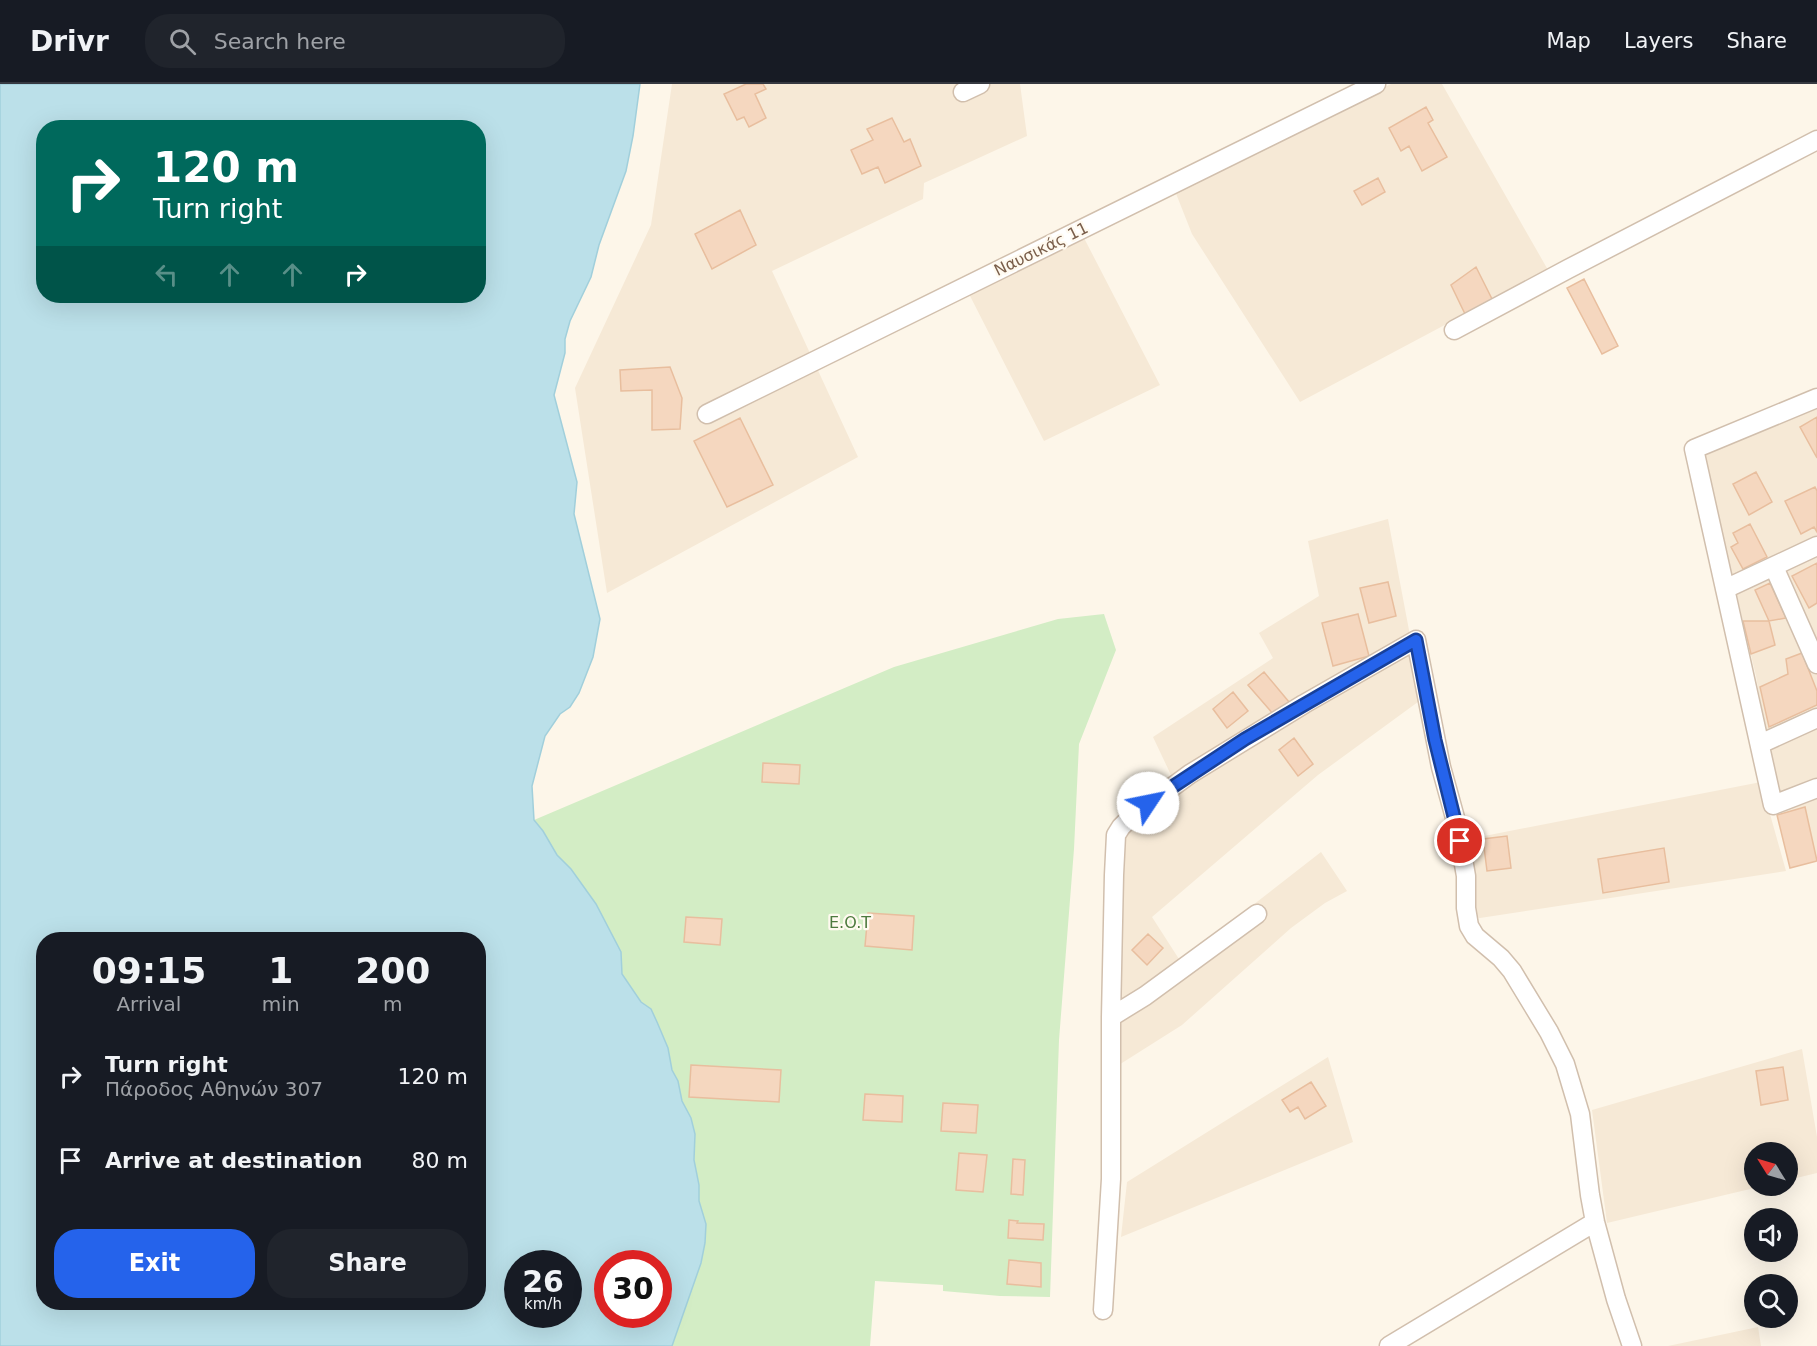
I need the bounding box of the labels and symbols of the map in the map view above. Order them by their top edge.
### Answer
street label: Ναυσικάς 11 [991,218,1091,280]
position arrow [1116,771,1180,835]
pin [1434,815,1485,866]
park label: E.O.T [829,913,871,932]
north arrow [1744,1142,1798,1196]
speed limit sign: 30 [594,1250,672,1328]

